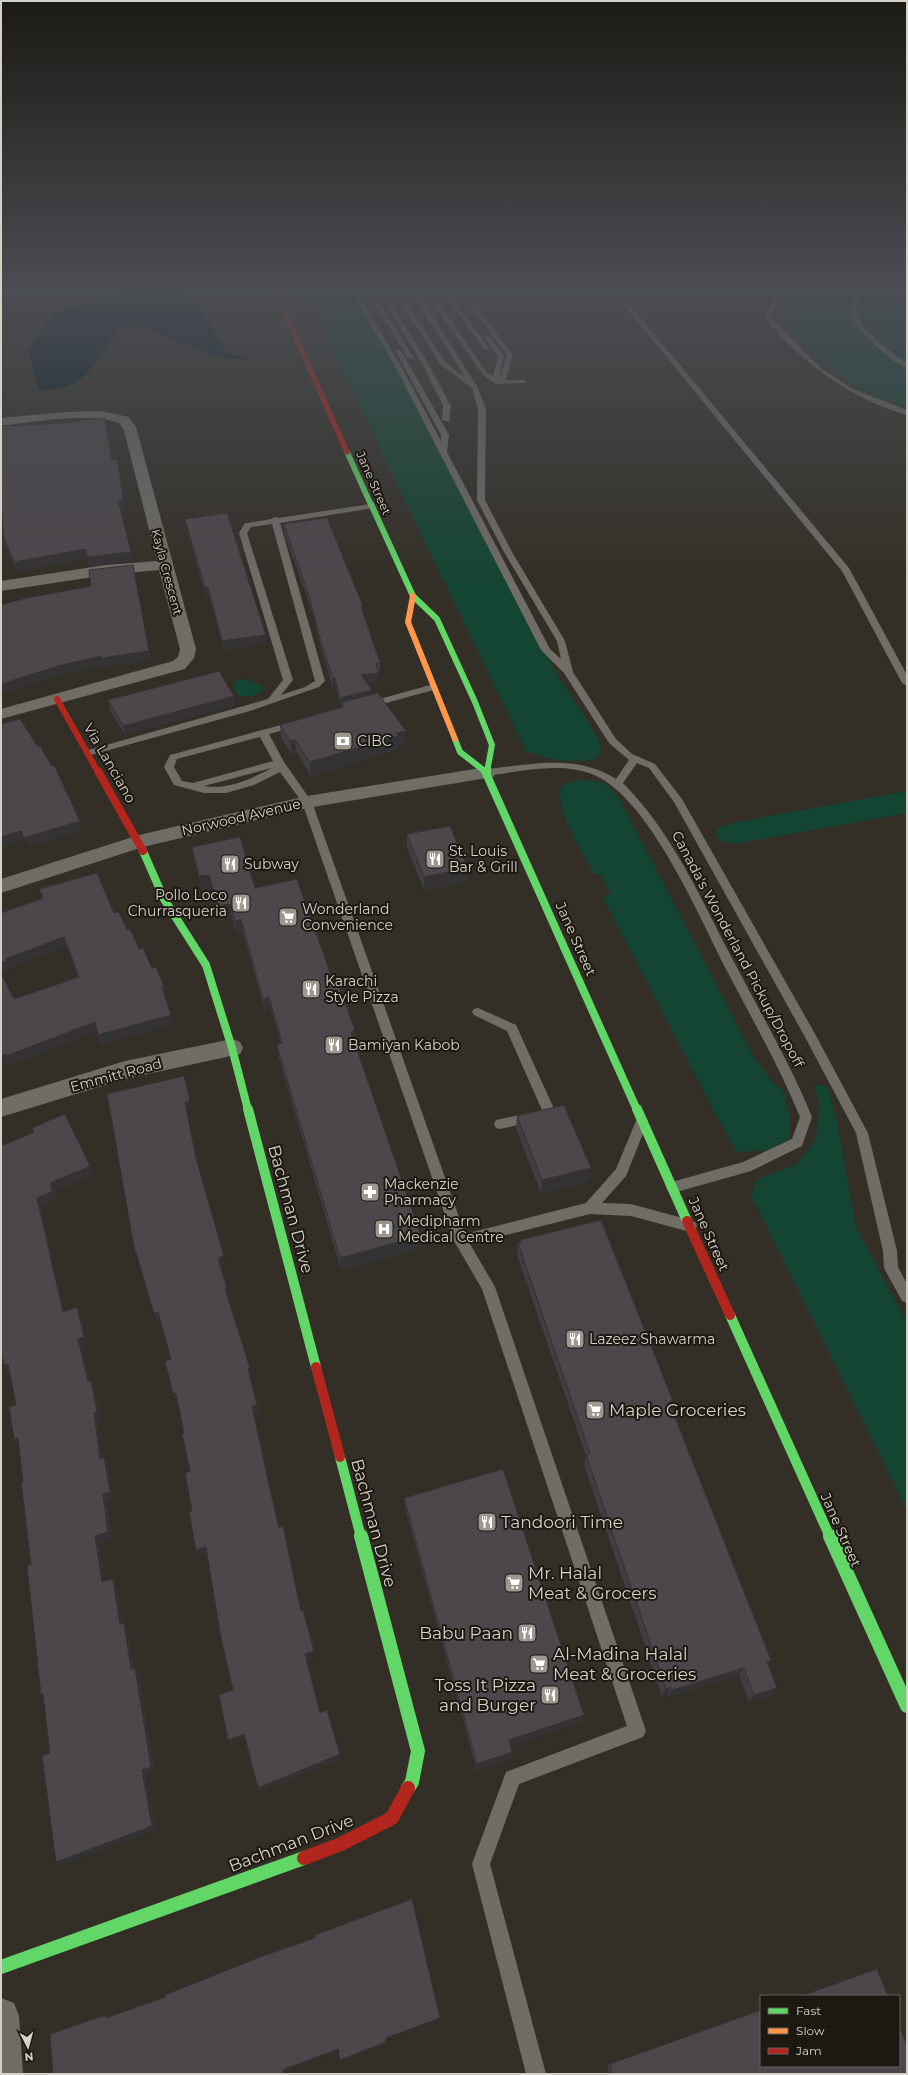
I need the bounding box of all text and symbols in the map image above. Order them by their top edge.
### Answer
street label: Jane Street [353,448,395,517]
street label: Kayla Crescent [148,527,186,617]
street label: Via Lanciano [80,720,140,806]
bank icon: CIBC [332,730,354,752]
place label: CIBC [357,732,392,750]
street label: Norwood Avenue [180,795,302,839]
street label: Canada's Wonderland Pickup/Dropoff [668,828,809,1071]
place label: St. Louis Bar & Grill [449,842,518,876]
restaurant icon: St. Louis Bar & Grill [424,848,446,870]
restaurant icon: Subway [219,853,241,875]
place label: Subway [244,855,299,873]
place label: Pollo Loco Churrasqueria [128,886,227,920]
restaurant icon: Pollo Loco Churrasqueria [230,892,252,914]
street label: Jane Street [551,898,600,979]
place label: Wonderland Convenience [302,900,393,934]
supermarket icon: Wonderland Convenience [277,906,299,928]
place label: Karachi Style Pizza [325,972,399,1006]
restaurant icon: Karachi Style Pizza [300,978,322,1000]
restaurant icon: Bamiyan Kabob [323,1034,345,1056]
place label: Bamiyan Kabob [348,1036,460,1054]
street label: Emmitt Road [68,1054,164,1096]
street label: Bachman Drive [264,1143,318,1275]
place label: Mackenzie Pharmacy [384,1175,459,1209]
pharmacy icon: Mackenzie Pharmacy [359,1181,381,1203]
street label: Jane Street [684,1193,733,1274]
place label: Medipharm Medical Centre [398,1212,504,1246]
hospital icon: Medipharm Medical Centre [373,1218,395,1240]
restaurant icon: Lazeez Shawarma [564,1328,586,1350]
place label: Lazeez Shawarma [589,1330,715,1348]
supermarket icon: Maple Groceries [584,1399,606,1421]
place label: Maple Groceries [609,1400,746,1420]
street label: Bachman Drive [347,1457,401,1589]
street label: Jane Street [816,1489,865,1570]
restaurant icon: Tandoori Time [476,1511,498,1533]
place label: Tandoori Time [501,1512,623,1532]
place label: Mr. Halal Meat & Grocers [528,1563,657,1603]
supermarket icon: Mr. Halal Meat & Grocers [503,1572,525,1594]
restaurant icon: Babu Paan [516,1622,538,1644]
place label: Babu Paan [419,1623,513,1643]
place label: Al-Madina Halal Meat & Groceries [553,1644,696,1684]
supermarket icon: Al-Madina Halal Meat & Groceries [528,1653,550,1675]
place label: Toss It Pizza and Burger [435,1675,536,1715]
restaurant icon: Toss It Pizza and Burger [539,1684,561,1706]
street label: Bachman Drive [226,1810,356,1876]
legend [760,1995,900,2067]
text: Fast [796,2003,821,2018]
text: Slow [796,2023,825,2038]
north arrow [8,2027,48,2067]
text: Jam [795,2043,822,2058]
text: N [24,2050,34,2064]

